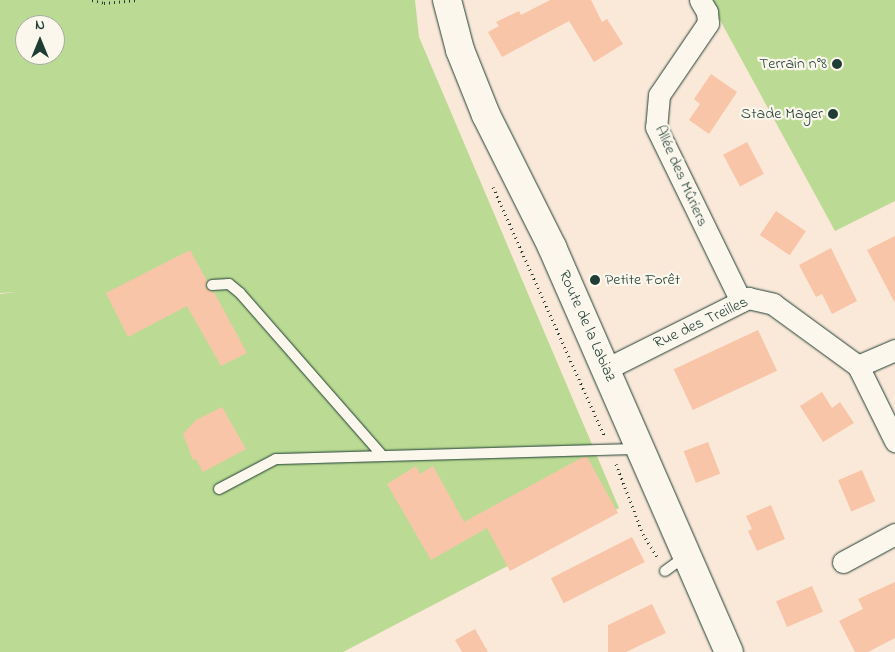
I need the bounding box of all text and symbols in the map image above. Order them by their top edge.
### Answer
north arrow [15,15,65,65]
text: N [35,15,45,36]
place label: Terrain n°8 [759,54,827,74]
marker: Terrain n°8 [831,58,843,70]
place label: Stade Mager [741,104,823,124]
marker: Stade Mager [827,108,839,120]
street label: Allée des Mûriers [650,122,712,230]
street label: Route de la Labiaz [554,267,620,385]
place label: Petite Forêt [605,270,680,290]
marker: Petite Forêt [589,274,601,286]
street label: Rue des Treilles [651,293,751,353]

